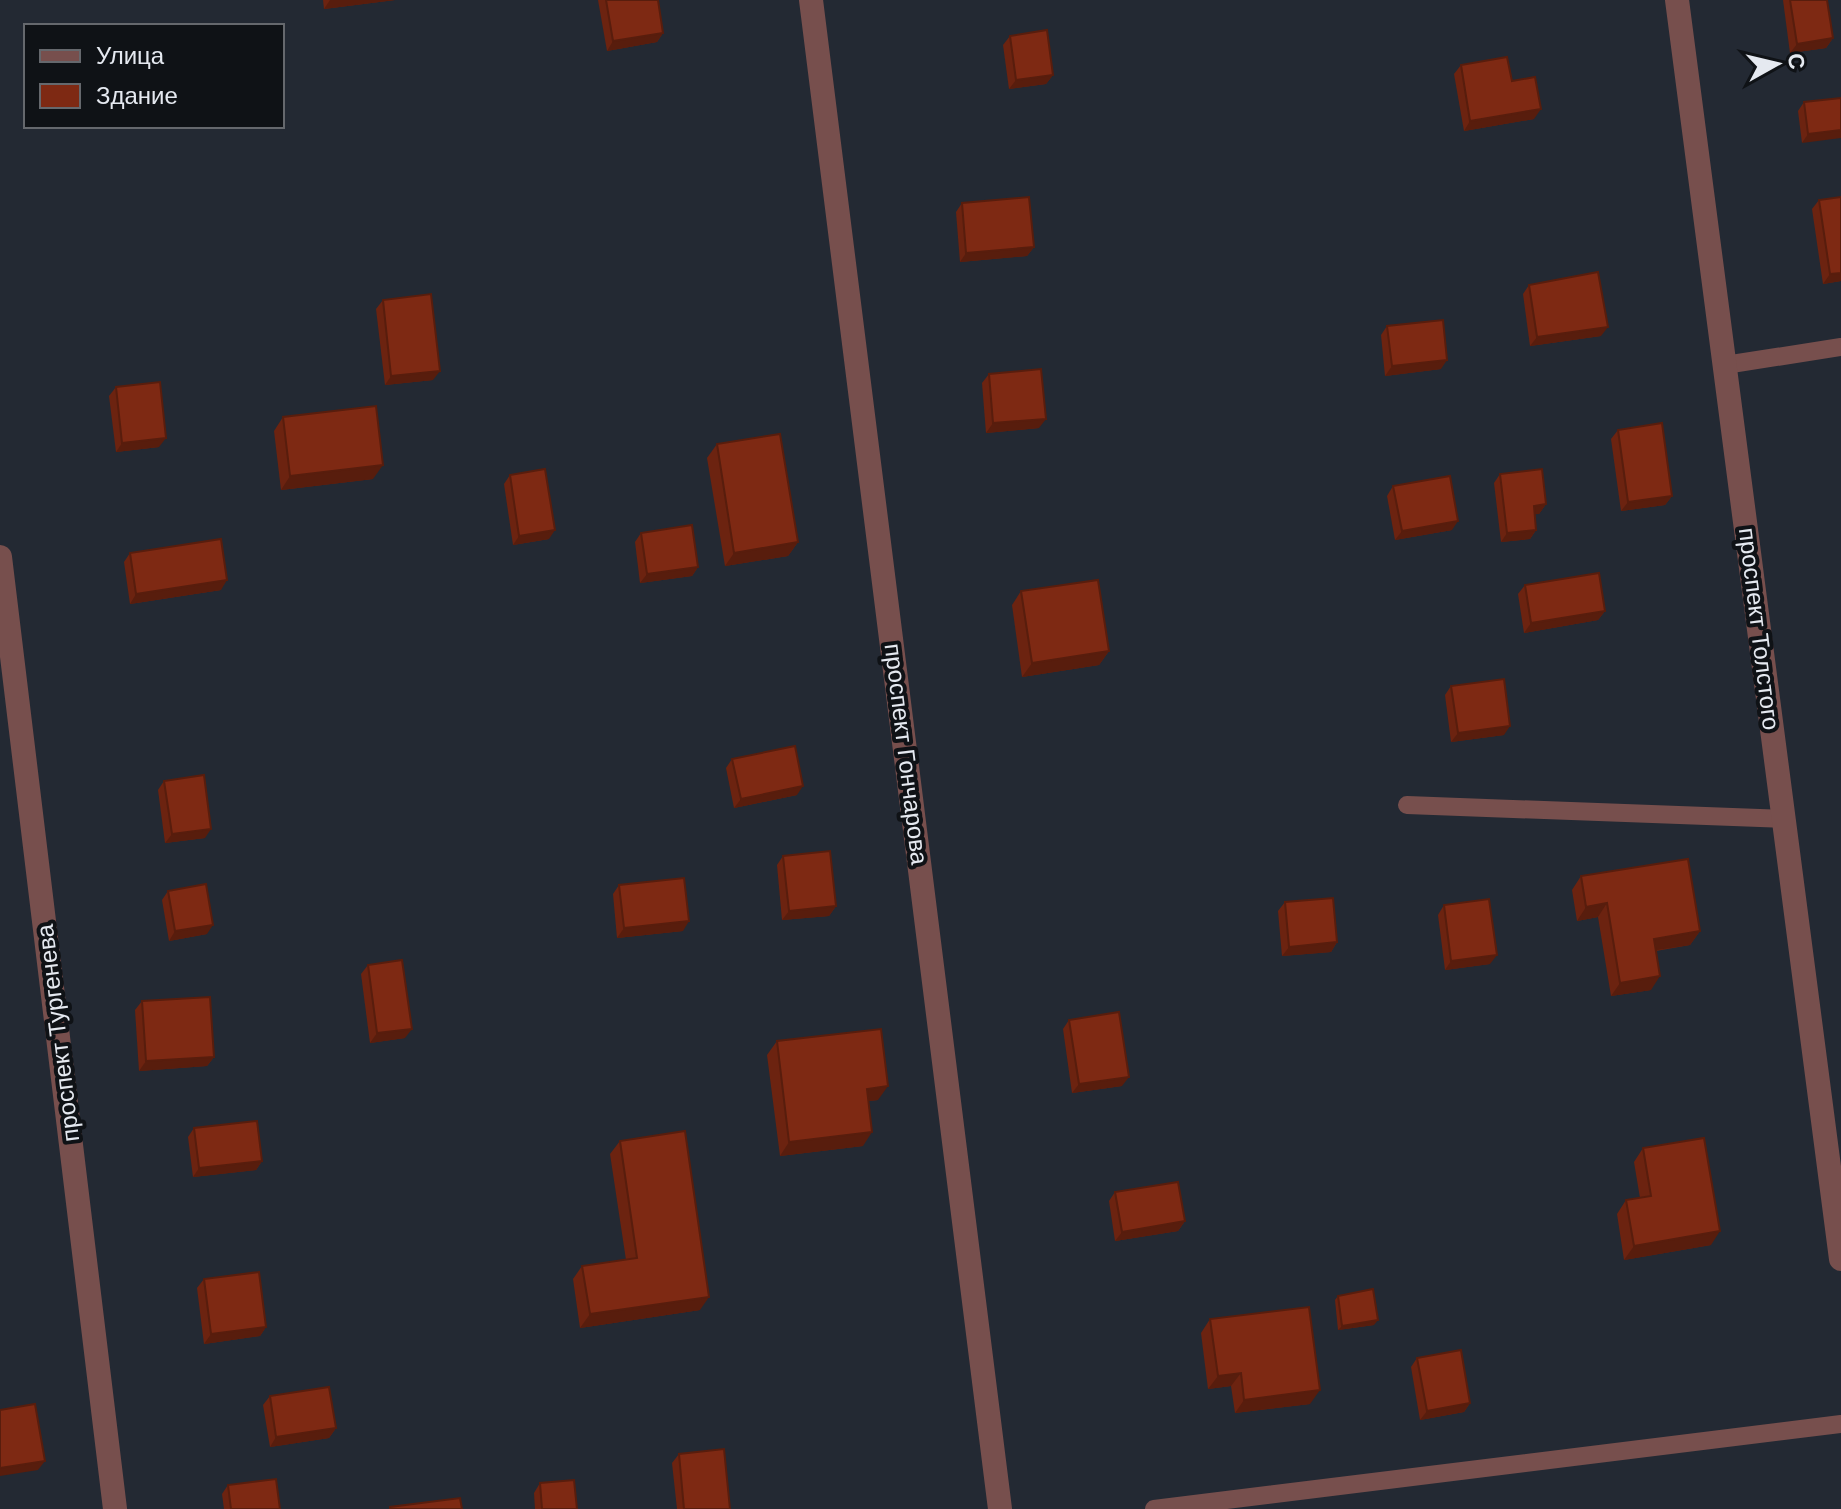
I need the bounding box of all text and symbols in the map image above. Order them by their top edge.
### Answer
legend [24,24,284,128]
north arrow [1737,24,1817,104]
text: Улица [96,42,165,69]
text: С [1783,52,1810,71]
text: Здание [96,82,178,109]
street label: проспект Толстого [1734,526,1785,732]
street label: проспект Гончарова [880,642,934,867]
street label: проспект Тургенева [31,922,84,1143]

